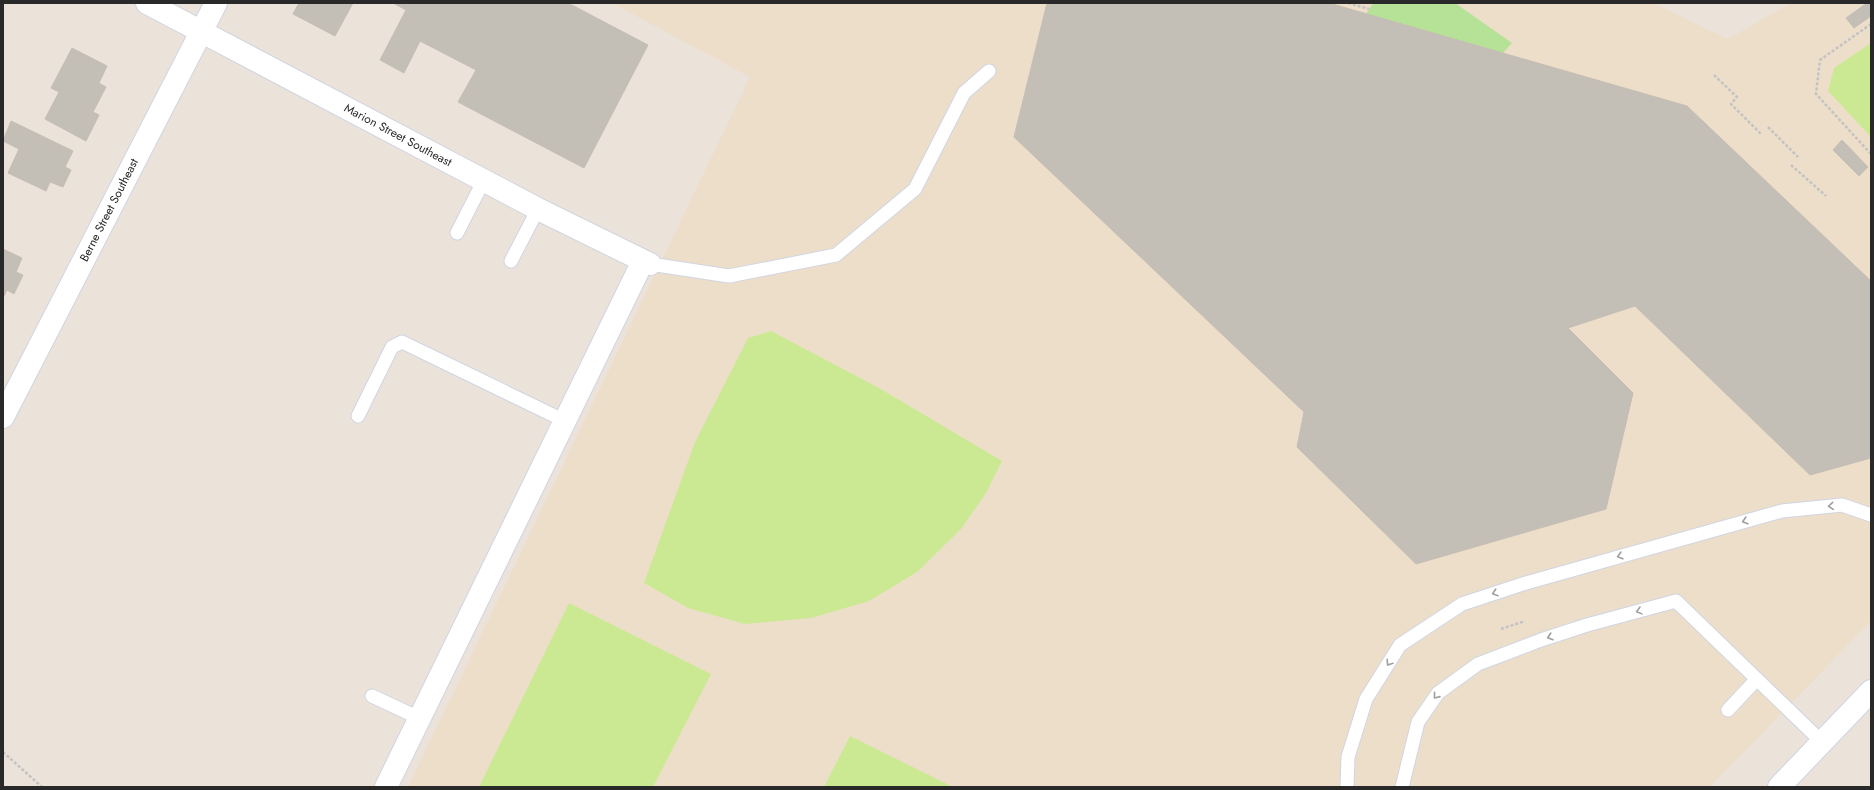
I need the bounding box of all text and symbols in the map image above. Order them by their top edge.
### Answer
street label: Marion Street Southeast [341,99,455,171]
street label: Berne Street Southeast [75,155,143,265]
one-way arrow [1828,502,1834,511]
one-way arrow [1742,517,1748,525]
one-way arrow [1616,552,1623,560]
one-way arrow [1492,588,1499,597]
one-way arrow [1635,606,1642,615]
one-way arrow [1547,632,1554,641]
one-way arrow [1386,659,1394,666]
one-way arrow [1434,692,1441,699]

